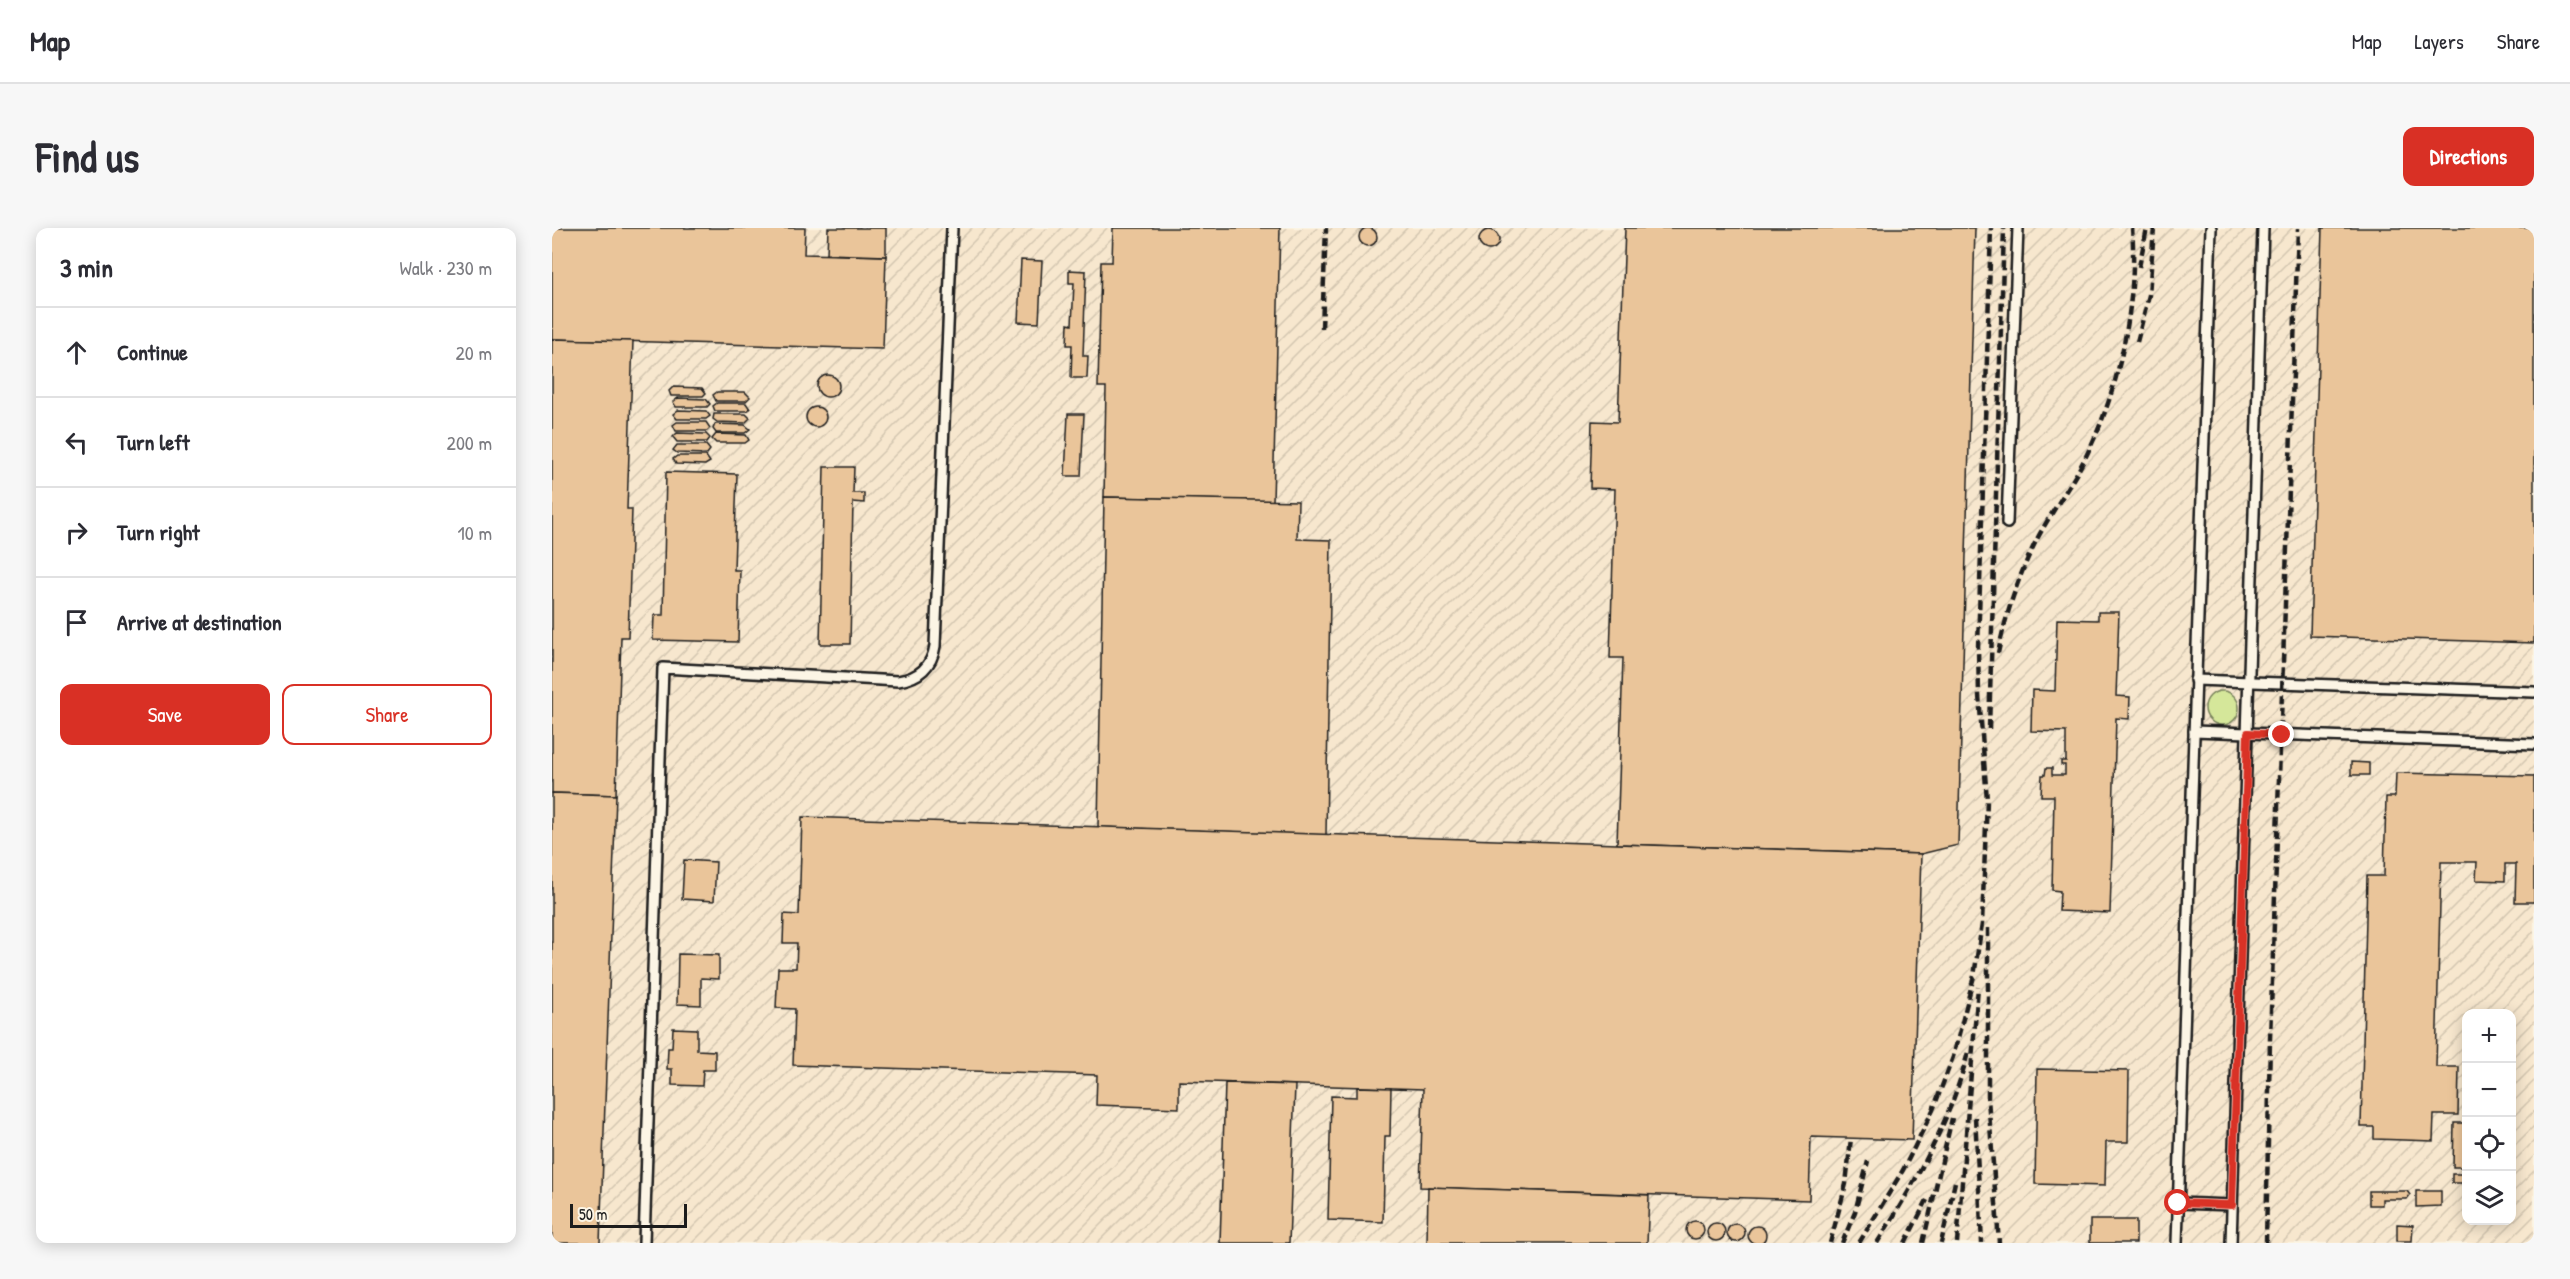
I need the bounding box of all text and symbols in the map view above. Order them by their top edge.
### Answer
text: Map [30,22,70,60]
text: Map [2352,27,2381,56]
text: Layers [2414,27,2464,56]
text: Share [2497,27,2540,56]
button: Directions [2403,127,2534,186]
text: Find us [36,128,139,185]
text: 3 min [60,250,113,285]
text: Walk · 230 m [400,254,492,281]
icon: ahead [60,336,93,369]
text: Continue [117,337,188,367]
text: 20 m [455,339,492,366]
icon: left [60,426,93,459]
text: Turn left [117,427,190,457]
text: 200 m [447,429,492,456]
icon: right [60,516,93,549]
text: Turn right [117,517,200,547]
text: 10 m [458,519,492,546]
icon: arrive [60,606,93,639]
text: Arrive at destination [117,607,282,637]
button: Save [60,684,270,745]
button: Share [282,684,492,745]
route end [2268,721,2294,747]
map controls [2462,1009,2516,1225]
button: + [2462,1009,2516,1063]
button: − [2462,1063,2516,1117]
button: locate [2462,1117,2516,1171]
button: layers [2462,1171,2516,1225]
route start [2164,1189,2190,1215]
scale bar [570,1201,687,1228]
text: 50 m [579,1203,608,1225]

